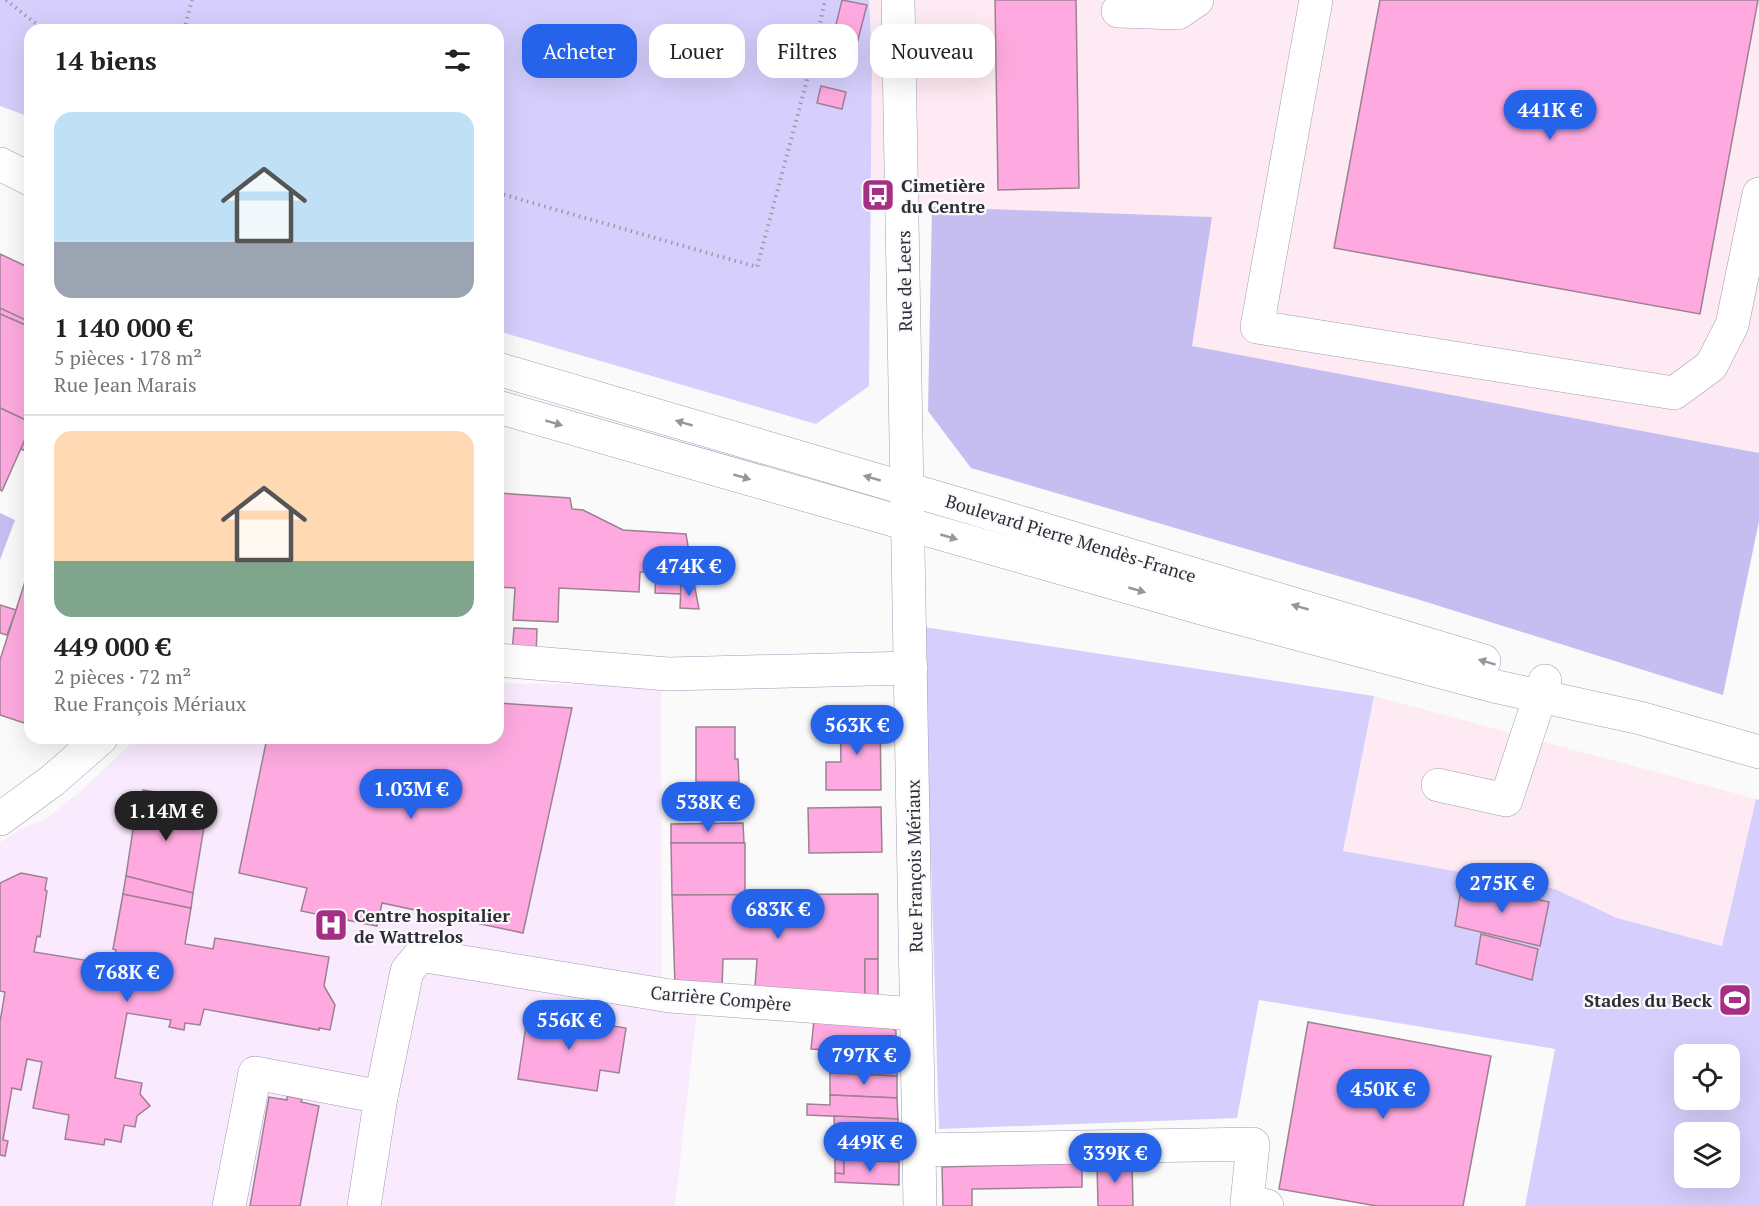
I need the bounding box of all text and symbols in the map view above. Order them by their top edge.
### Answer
chip: Acheter [522,24,637,78]
chip: Louer [649,24,745,78]
chip: Filtres [757,24,858,78]
chip: Nouveau [870,24,995,78]
text: 14 biens [54,43,157,77]
icon: filters [441,44,474,77]
pin: 441K € [1501,90,1599,141]
text: 441K € [1518,96,1582,123]
icon: home [210,151,318,259]
place label: Cimetière du Centre [901,173,986,218]
bus stop icon: Cimetière du Centre [860,177,896,213]
street label: Rue de Leers [891,230,917,332]
text: 1 140 000 € [54,310,193,344]
text: 5 pièces · 178 m² [54,344,202,371]
text: Rue Jean Marais [54,371,197,398]
one-way arrow [675,418,694,428]
one-way arrow [545,419,563,428]
icon: home [210,470,318,578]
one-way arrow [733,473,751,482]
one-way arrow [862,473,881,483]
street label: Boulevard Pierre Mendès-France [943,488,1199,588]
one-way arrow [940,533,958,542]
pin: 474K € [640,546,738,597]
text: 474K € [657,552,721,579]
one-way arrow [1128,586,1146,595]
one-way arrow [1291,601,1309,611]
text: 449 000 € [54,629,171,663]
one-way arrow [1478,657,1496,666]
text: 2 pièces · 72 m² [54,663,191,690]
text: Rue François Mériaux [54,690,246,717]
pin: 563K € [808,705,906,756]
text: 563K € [825,711,889,738]
pin: 1.03M € [356,769,466,820]
text: 1.03M € [373,775,449,802]
street label: Rue François Mériaux [900,779,928,953]
pin: 538K € [659,782,757,833]
text: 538K € [676,788,740,815]
pin: 1.14M € [111,791,221,842]
text: 1.14M € [128,797,204,824]
pin: 275K € [1453,863,1551,914]
text: 275K € [1470,869,1534,896]
pin: 683K € [729,889,827,940]
text: 683K € [746,895,810,922]
place label: Centre hospitalier de Wattrelos [354,903,510,948]
hospital icon: Centre hospitalier de Wattrelos [313,907,349,943]
pin: 768K € [78,952,176,1003]
text: 768K € [95,958,159,985]
street label: Carrière Compère [650,980,792,1016]
sports icon: Stades du Beck [1717,982,1753,1018]
place label: Stades du Beck [1584,988,1712,1012]
pin: 556K € [520,1000,618,1051]
text: 556K € [537,1006,601,1033]
pin: 797K € [815,1035,913,1086]
text: 797K € [832,1041,896,1068]
map controls [1674,1044,1740,1188]
button: locate [1674,1044,1740,1110]
pin: 450K € [1334,1069,1432,1120]
text: 450K € [1351,1075,1415,1102]
pin: 449K € [821,1122,919,1173]
button: layers [1674,1122,1740,1188]
text: 449K € [838,1128,902,1155]
pin: 339K € [1066,1133,1164,1184]
text: 339K € [1083,1139,1147,1166]

